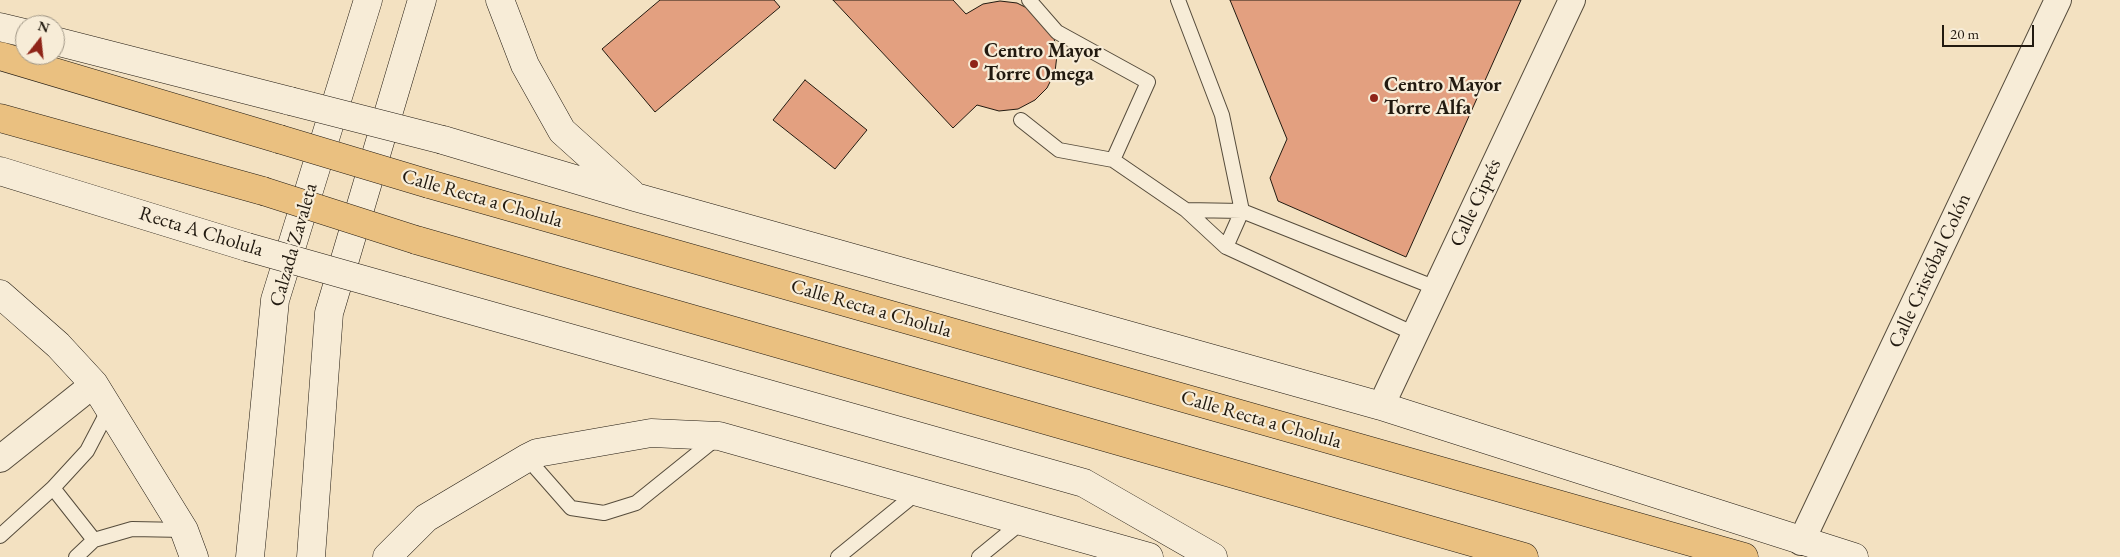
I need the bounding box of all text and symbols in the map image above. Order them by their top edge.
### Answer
north arrow [15,15,65,65]
scale bar [1945,15,2038,47]
text: N [36,16,52,37]
text: 20 m [1950,24,1979,43]
place label: Centro Mayor Torre Omega [984,40,1102,87]
marker: Centro Mayor Torre Omega [968,58,980,70]
place label: Centro Mayor Torre Alfa [1384,74,1502,121]
marker: Centro Mayor Torre Alfa [1368,92,1380,104]
street label: Calle Ciprés [1445,155,1507,251]
street label: Calle Recta a Cholula [399,165,565,233]
street label: Calzada Zavaleta [265,180,323,310]
street label: Calle Cristóbal Colón [1884,190,1976,352]
street label: Recta A Cholula [136,202,266,262]
street label: Calle Recta a Cholula [788,275,954,343]
street label: Calle Recta a Cholula [1178,386,1344,454]

